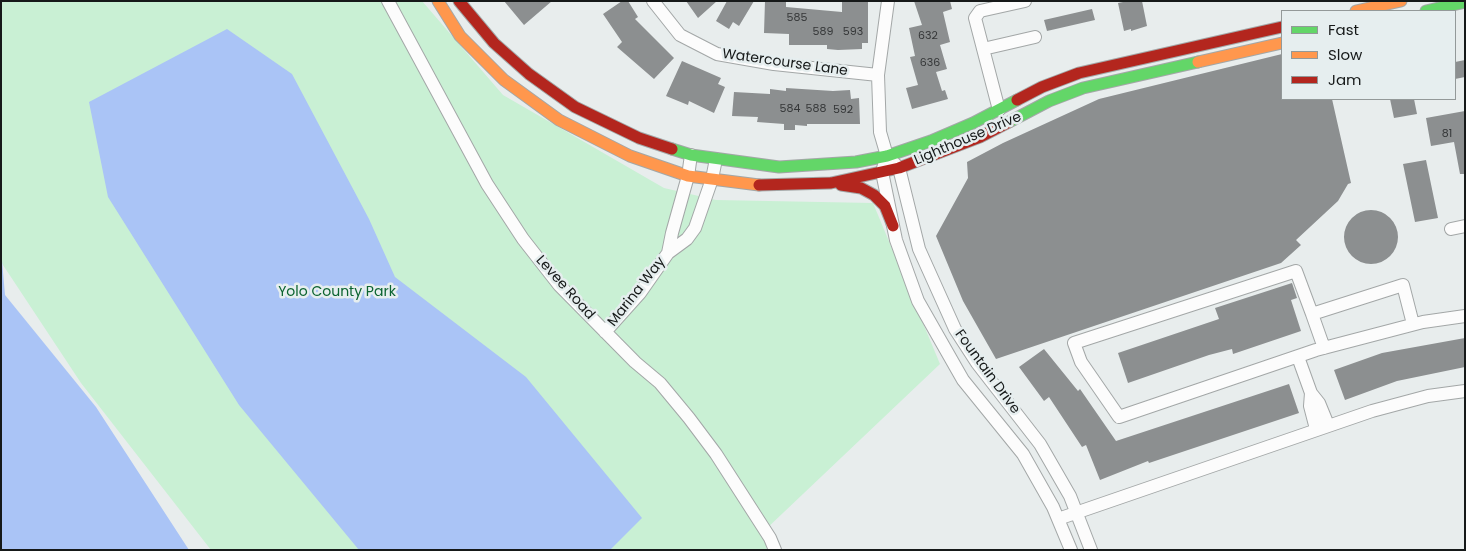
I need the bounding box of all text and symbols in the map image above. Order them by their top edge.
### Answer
legend [1281,10,1456,100]
house number: 585 [787,11,807,25]
text: Fast [1328,19,1359,40]
house number: 589 [813,25,833,39]
house number: 593 [843,25,863,39]
house number: 632 [918,29,938,43]
text: Slow [1328,44,1362,65]
street label: Watercourse Lane [721,46,849,80]
house number: 636 [920,56,940,70]
text: Jam [1328,69,1362,90]
house number: 584 [780,102,800,116]
house number: 588 [806,102,826,116]
house number: 592 [833,103,853,117]
street label: Lighthouse Drive [912,109,1024,169]
house number: 81 [1442,127,1452,141]
street label: Levee Road [532,253,598,323]
street label: Marina Way [605,254,669,330]
park label: Yolo County Park [278,284,396,300]
street label: Fountain Drive [951,327,1023,417]

